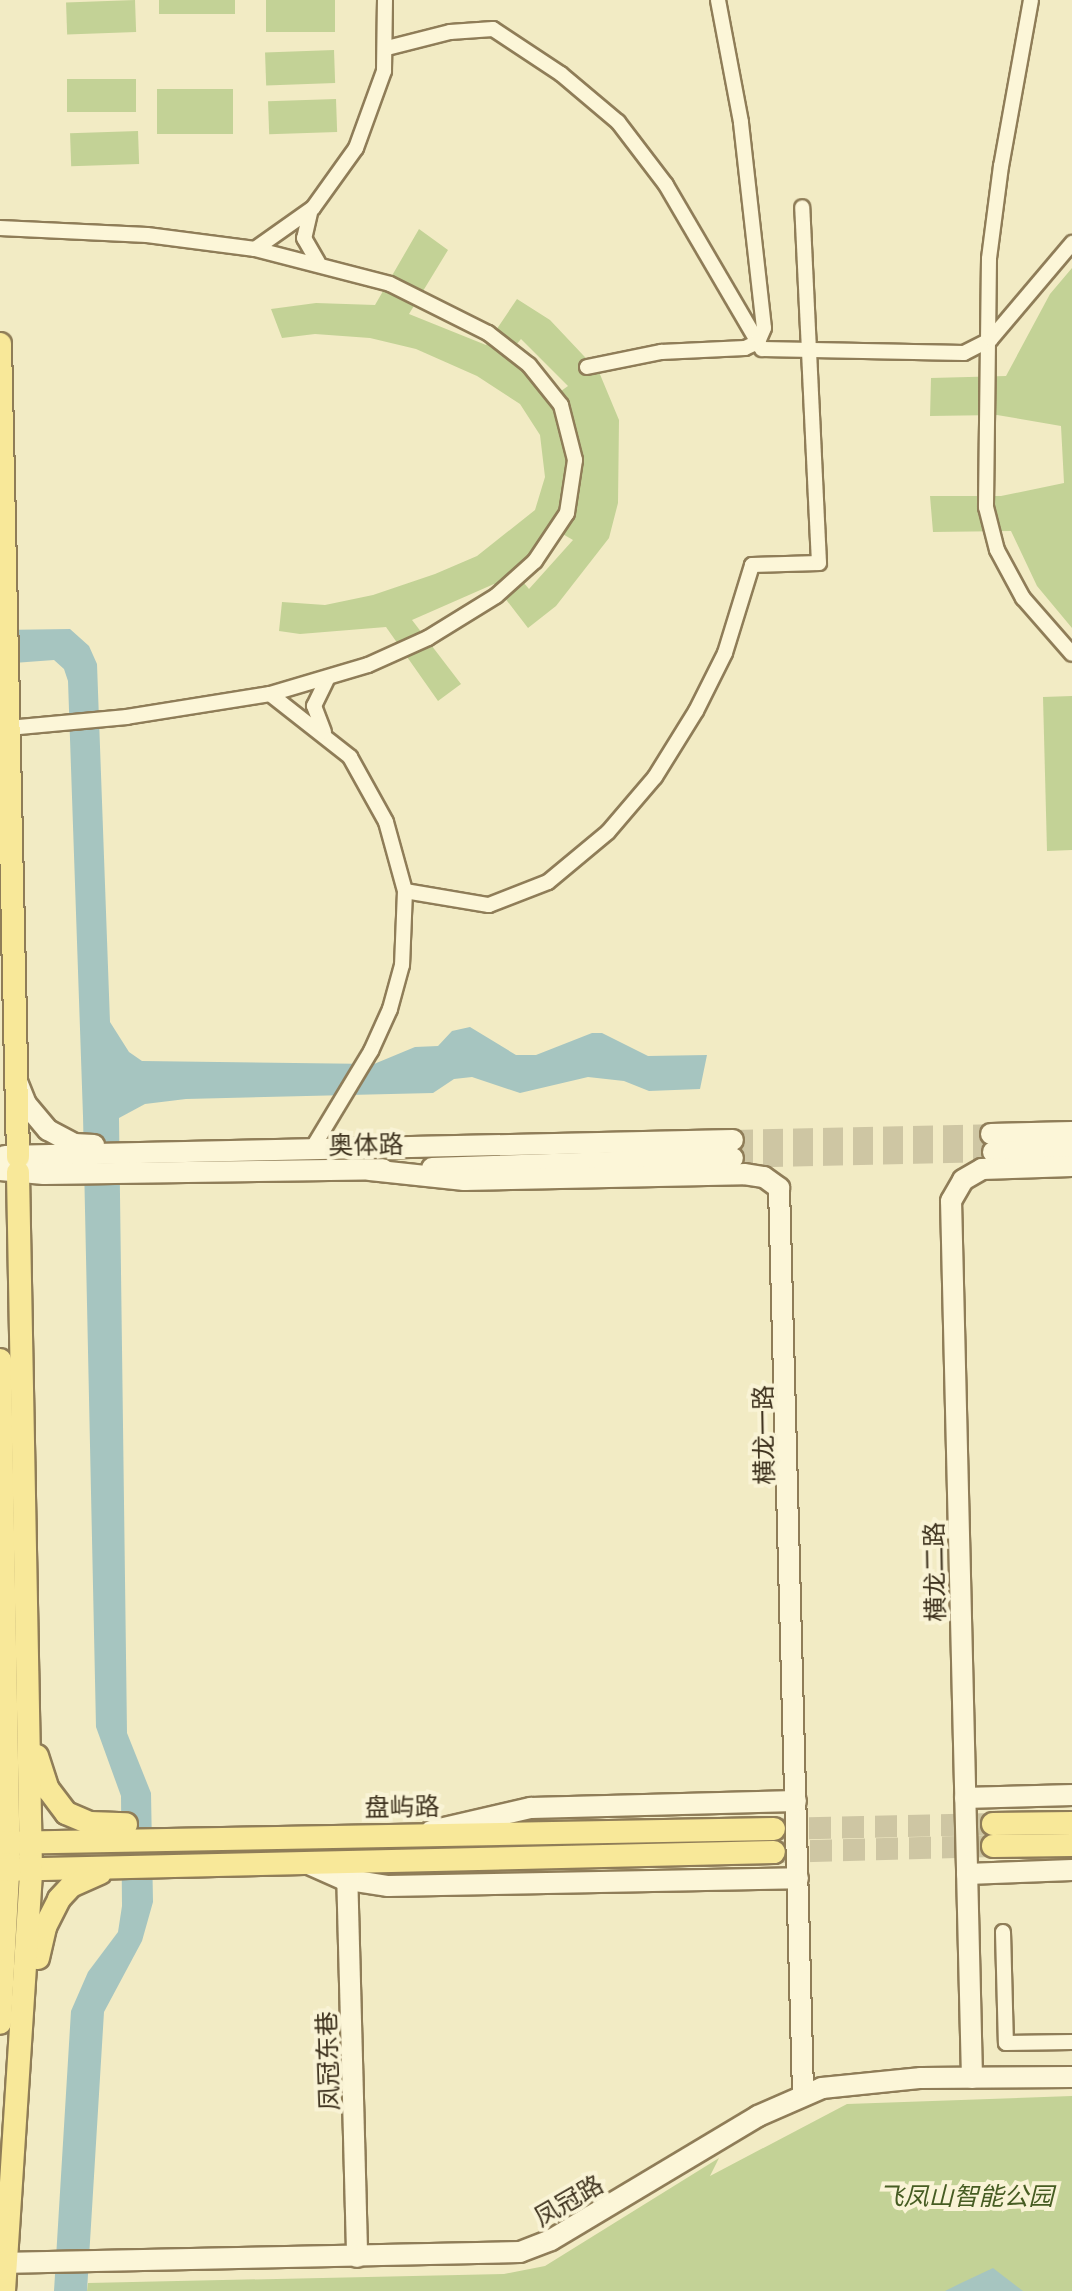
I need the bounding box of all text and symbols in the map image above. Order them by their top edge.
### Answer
street label: 奥体路 [328,1128,404,1160]
street label: 横龙一路 [747,1385,779,1485]
street label: 横龙二路 [918,1522,950,1622]
street label: 盘屿路 [364,1790,440,1822]
street label: 凤冠东巷 [310,2011,344,2111]
street label: 凤冠路 [528,2168,608,2232]
park label: 飞凤山智能公园 [879,2180,1053,2210]

